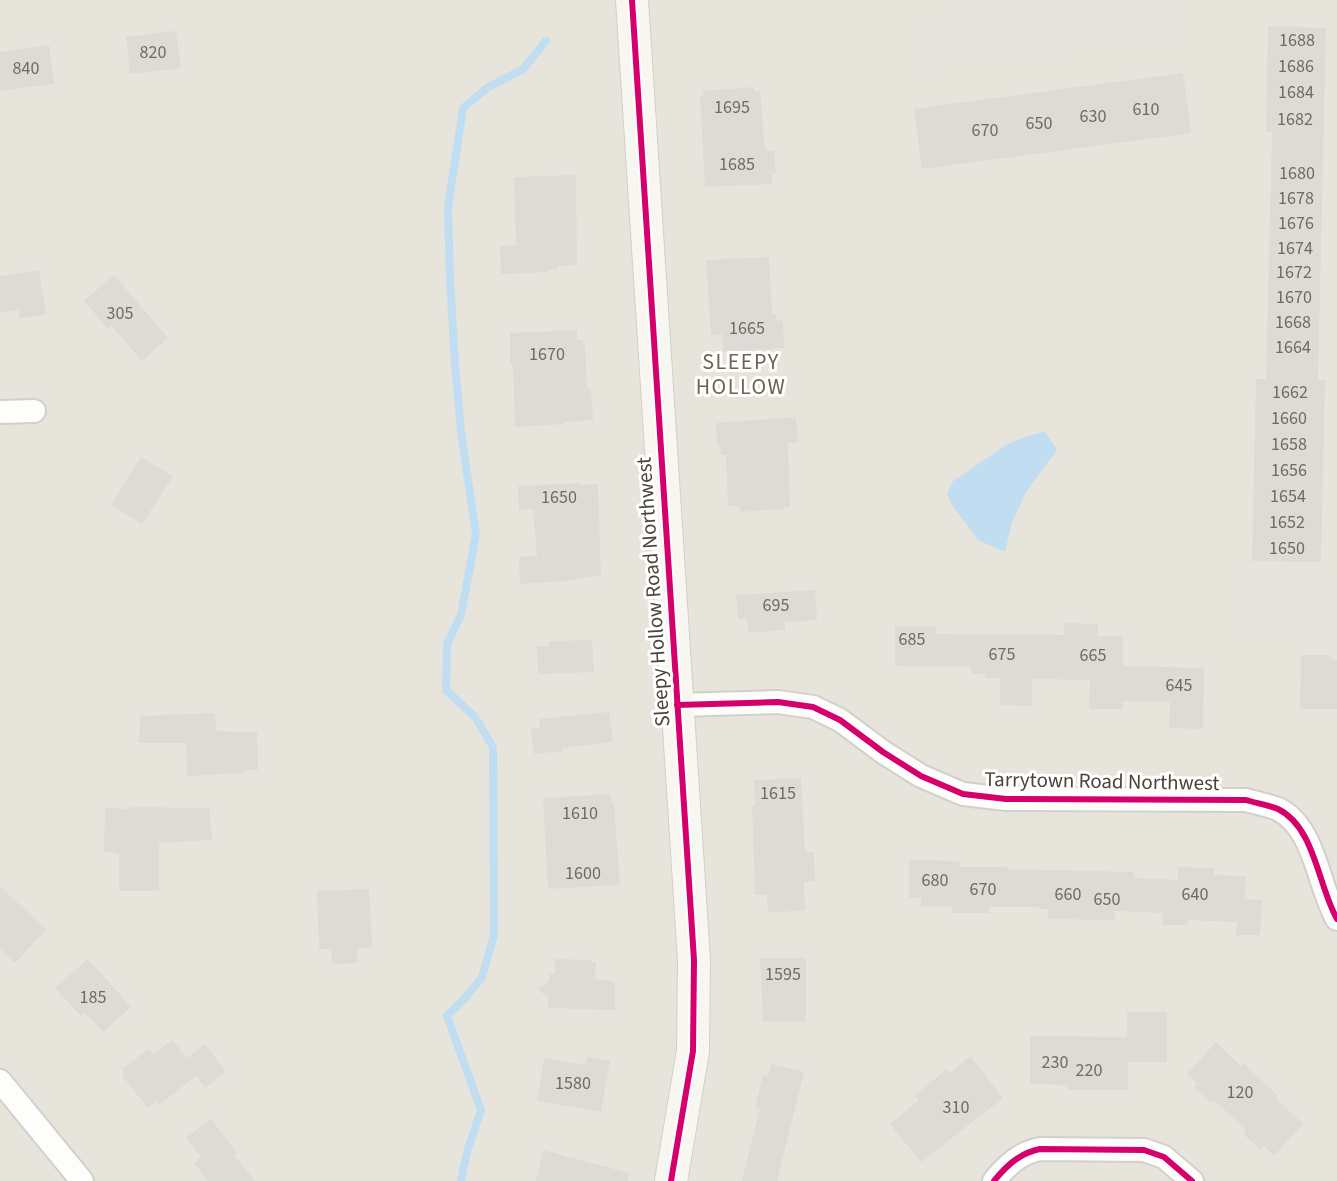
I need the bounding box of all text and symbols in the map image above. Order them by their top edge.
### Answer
house number: 1688 [1279,28,1315,53]
house number: 820 [140,40,166,65]
house number: 1686 [1278,54,1314,79]
house number: 840 [13,56,39,81]
house number: 1684 [1278,80,1314,105]
house number: 1695 [714,95,750,120]
house number: 610 [1133,97,1159,122]
house number: 630 [1080,104,1106,129]
house number: 1682 [1277,107,1313,132]
house number: 650 [1026,111,1052,136]
house number: 670 [972,118,998,143]
house number: 1685 [719,152,755,177]
house number: 1680 [1279,161,1315,186]
house number: 1678 [1278,186,1314,211]
house number: 1676 [1278,211,1314,236]
house number: 1674 [1277,236,1313,261]
house number: 1672 [1276,260,1312,285]
house number: 1670 [1276,285,1312,310]
house number: 305 [107,301,133,326]
house number: 1668 [1275,310,1311,335]
house number: 1665 [729,316,765,341]
house number: 1664 [1275,335,1311,360]
house number: 1670 [529,342,565,367]
district label: SLEEPY HOLLOW [696,346,786,403]
house number: 1662 [1272,380,1308,405]
house number: 1660 [1271,406,1307,431]
house number: 1658 [1271,432,1307,457]
street label: Sleepy Hollow Road Northwest [629,456,677,728]
house number: 1656 [1271,458,1307,483]
house number: 1654 [1270,484,1306,509]
house number: 1650 [541,485,577,510]
house number: 1652 [1269,510,1305,535]
house number: 1650 [1269,536,1305,561]
house number: 695 [763,593,789,618]
house number: 685 [899,627,925,652]
house number: 675 [989,642,1015,667]
house number: 665 [1080,643,1106,668]
house number: 645 [1166,673,1192,698]
street label: Tarrytown Road Northwest [984,764,1220,798]
house number: 1615 [760,781,796,806]
house number: 1610 [562,801,598,826]
house number: 1600 [565,861,601,886]
house number: 680 [922,868,948,893]
house number: 670 [970,877,996,902]
house number: 660 [1055,882,1081,907]
house number: 640 [1182,882,1208,907]
house number: 650 [1094,887,1120,912]
house number: 1595 [765,962,801,987]
house number: 185 [80,985,106,1010]
house number: 230 [1042,1050,1068,1075]
house number: 220 [1076,1058,1102,1083]
house number: 1580 [555,1071,591,1096]
house number: 120 [1227,1080,1253,1105]
house number: 310 [943,1095,969,1120]

